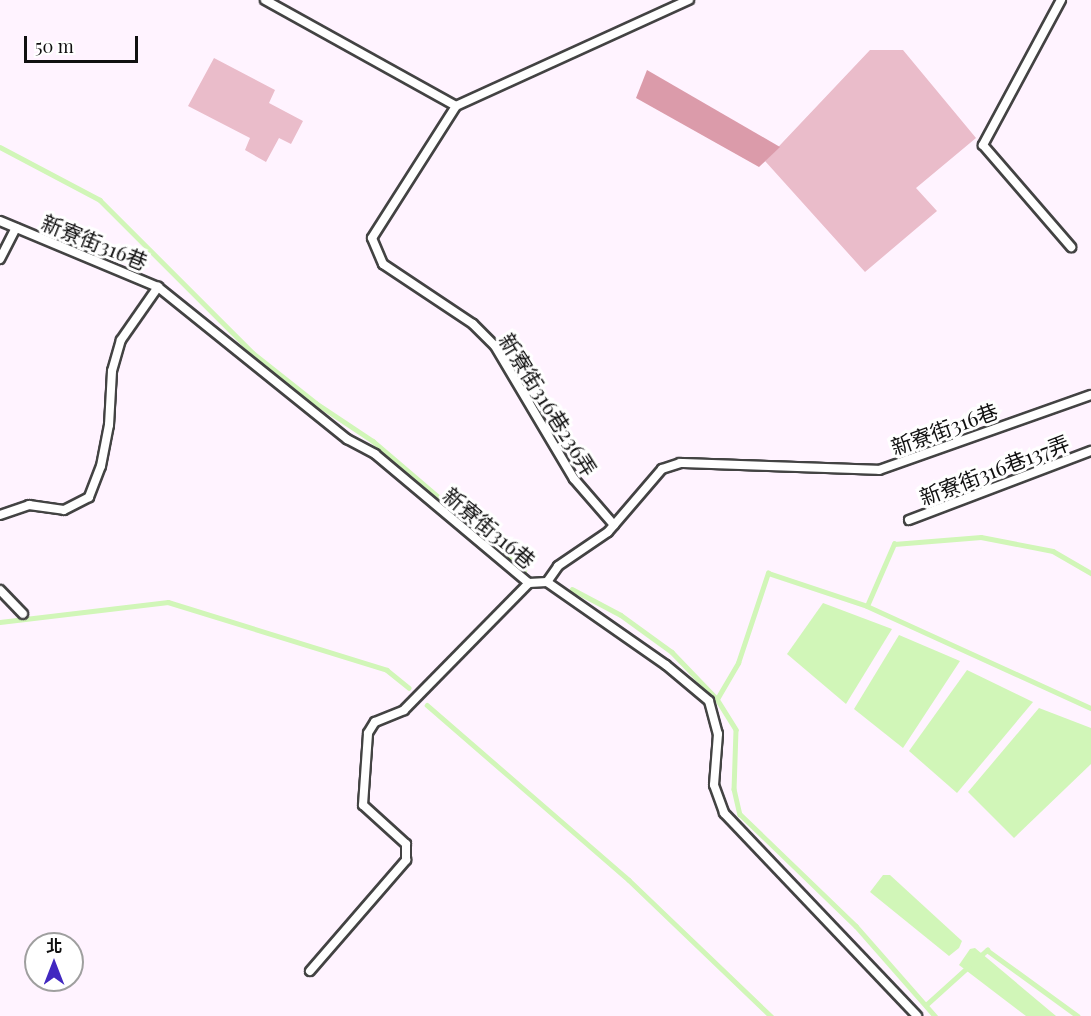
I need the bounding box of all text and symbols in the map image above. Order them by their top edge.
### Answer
scale bar [27,24,141,62]
text: 50 m [35,34,74,58]
street label: 新寮街316巷 [38,208,152,274]
street label: 新寮街316巷236弄 [495,328,603,480]
street label: 新寮街316巷 [887,397,1001,459]
street label: 新寮街316巷137弄 [915,429,1073,509]
street label: 新寮街316巷 [439,481,541,573]
north arrow [24,932,84,992]
text: 北 [46,935,62,956]

